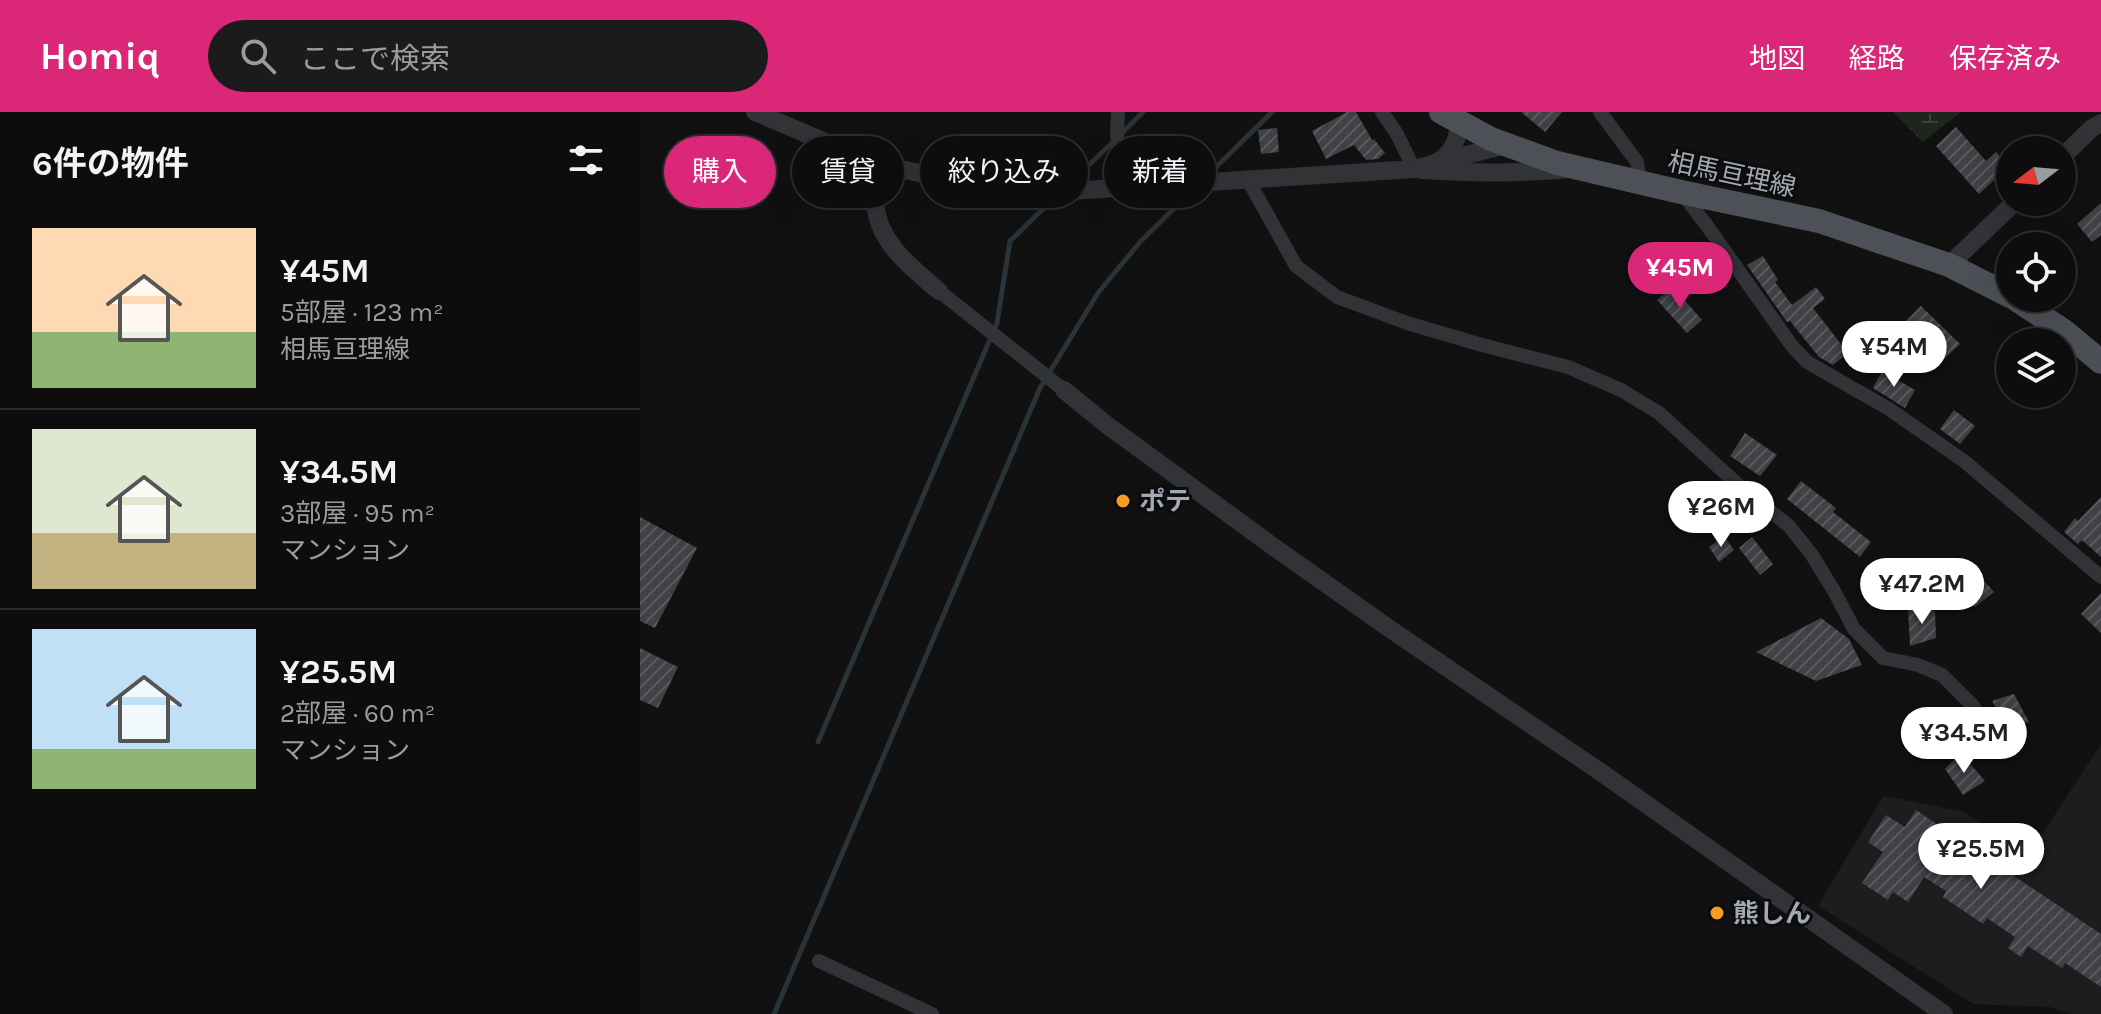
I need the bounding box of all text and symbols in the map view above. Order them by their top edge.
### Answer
search box [208,20,768,92]
text: Homiq [40,34,160,79]
icon: search [236,34,280,78]
text: ここで検索 [300,41,450,77]
text: 地図 [1749,42,1805,75]
text: 経路 [1849,42,1905,75]
text: 保存済み [1949,42,2061,75]
chip: 購入 [664,136,776,208]
chip: 賃貸 [792,136,904,208]
chip: 絞り込み [920,136,1088,208]
chip: 新着 [1104,136,1216,208]
north arrow [1996,136,2076,216]
map controls [1996,136,2076,408]
icon: filters [564,138,608,182]
text: 6件の物件 [32,144,189,184]
street label: 相馬亘理線 [1665,146,1799,203]
button: locate [1996,232,2076,312]
pin: ¥45M [1633,242,1727,310]
text: ¥45M [280,251,370,291]
text: ¥45M [1646,252,1714,283]
icon: home [96,260,192,356]
text: 5部屋 · 123 m² [280,297,444,328]
pin: ¥54M [1847,321,1941,389]
button: layers [1996,328,2076,408]
text: ¥54M [1860,331,1928,362]
text: 相馬亘理線 [280,334,410,365]
text: ¥34.5M [280,452,398,492]
icon: home [96,461,192,557]
pin: ¥26M [1674,481,1768,549]
place label: ポテ [1139,486,1191,517]
text: ¥26M [1686,491,1756,522]
marker: ポテ [1114,492,1132,510]
text: 3部屋 · 95 m² [280,498,435,529]
text: マンション [280,535,410,566]
pin: ¥47.2M [1857,558,1987,626]
text: ¥47.2M [1878,568,1966,599]
text: ¥25.5M [280,652,397,692]
icon: home [96,661,192,757]
text: 2部屋 · 60 m² [280,698,435,729]
pin: ¥34.5M [1899,707,2029,775]
text: ¥34.5M [1919,717,2009,748]
text: マンション [280,735,410,766]
pin: ¥25.5M [1916,823,2046,891]
text: ¥25.5M [1936,833,2026,864]
place label: 熊しん [1733,898,1811,929]
marker: 熊しん [1708,904,1726,922]

